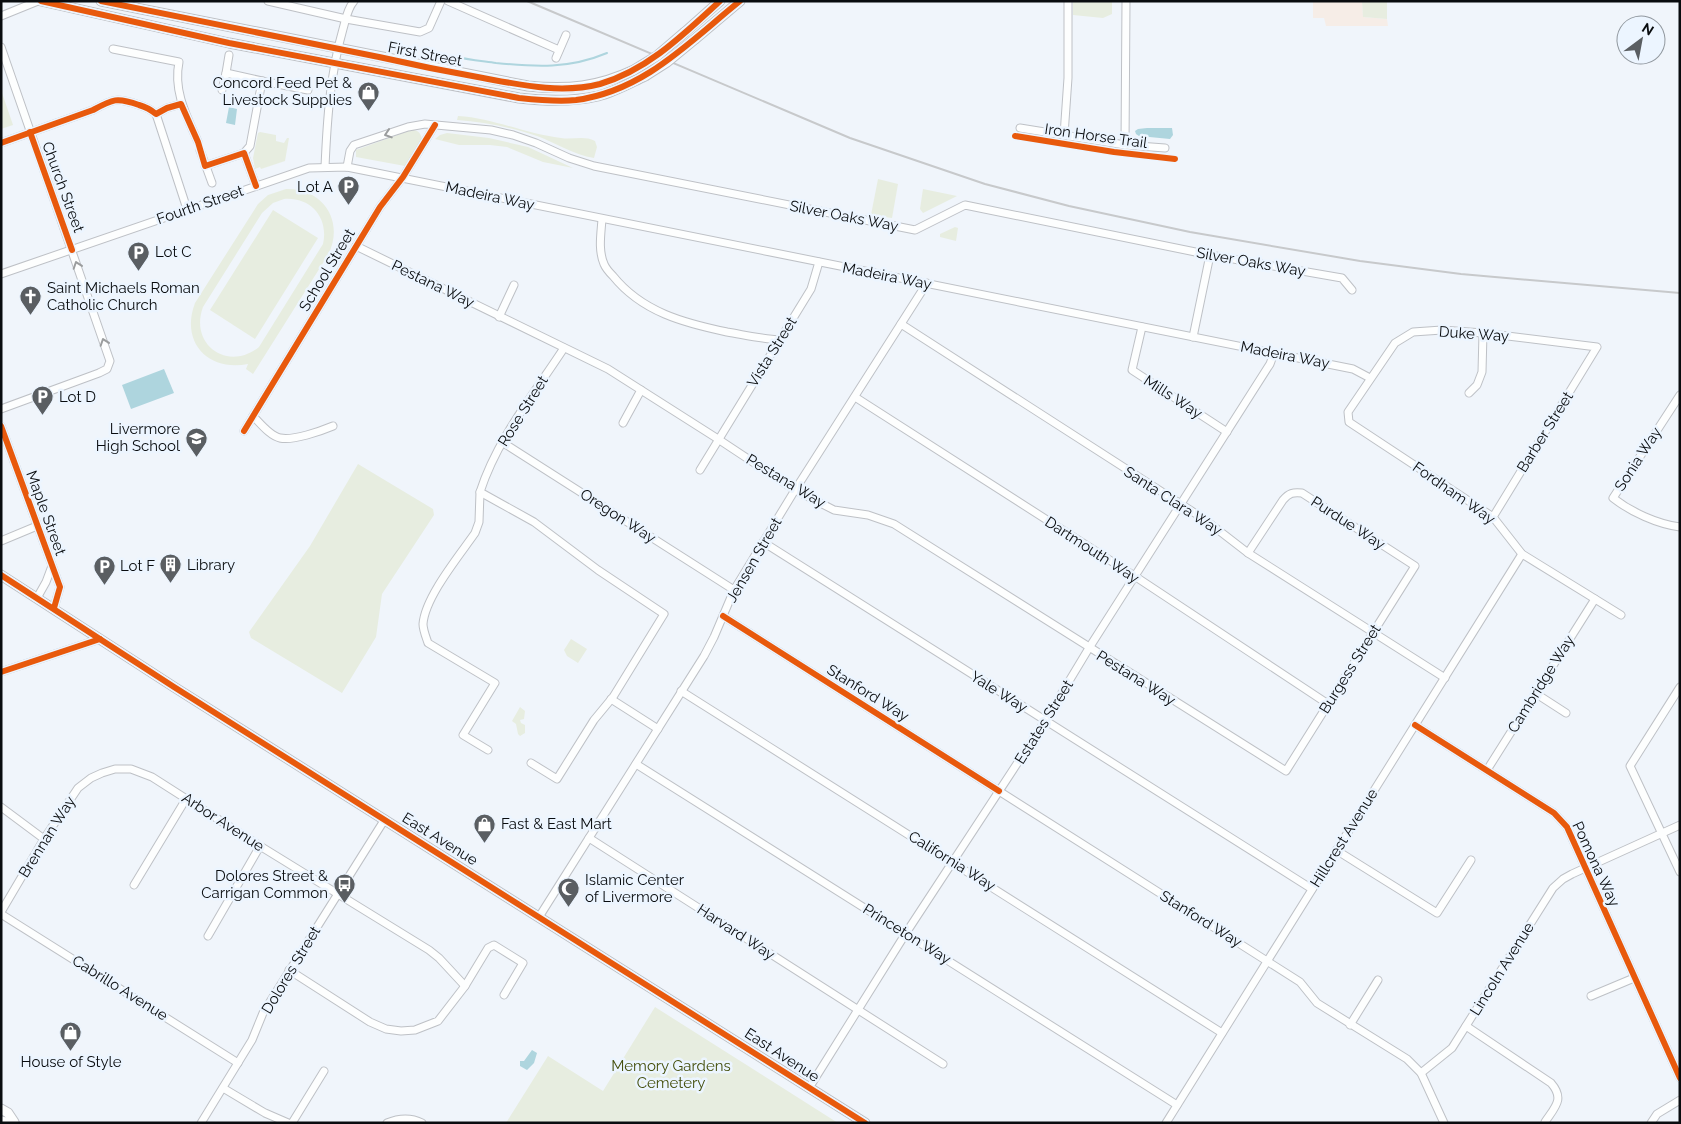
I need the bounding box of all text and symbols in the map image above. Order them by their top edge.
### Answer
north arrow [1616,15,1666,65]
text: N [1639,19,1657,39]
street label: First Street [386,38,464,70]
place label: Concord Feed Pet & Livestock Supplies [213,74,352,109]
shop icon: Concord Feed Pet & Livestock Supplies [356,80,380,111]
street label: Iron Horse Trail [1044,120,1149,152]
one-way arrow [384,128,392,138]
street label: Church Street [38,139,88,235]
parking icon: Lot A [337,175,361,206]
place label: Lot A [297,178,333,196]
street label: Madeira Way [444,178,536,214]
street label: Fourth Street [154,182,246,228]
street label: Silver Oaks Way [788,197,900,235]
street label: School Street [295,226,359,314]
parking icon: Lot C [127,240,151,271]
place label: Lot C [155,243,192,261]
street label: Silver Oaks Way [1195,244,1307,280]
street label: Pestana Way [389,256,477,312]
street label: Madeira Way [841,259,933,293]
one-way arrow [73,262,83,270]
place label: Saint Michaels Roman Catholic Church [47,279,200,314]
church icon: Saint Michaels Roman Catholic Church [19,285,43,316]
street label: Vista Street [743,314,801,390]
street label: Duke Way [1438,323,1510,345]
one-way arrow [99,338,109,346]
street label: Madeira Way [1239,338,1331,372]
street label: Mills Way [1140,371,1206,423]
street label: Rose Street [494,372,552,450]
parking icon: Lot D [31,385,55,416]
place label: Lot D [59,388,96,406]
street label: Barber Street [1513,388,1577,476]
place label: Livermore High School [96,420,181,455]
street label: Sonia Way [1611,424,1665,494]
school or university icon: Livermore High School [184,426,208,457]
street label: Pestana Way [743,450,829,512]
street label: Fordham Way [1409,458,1499,528]
street label: Santa Clara Way [1121,463,1225,539]
street label: Maple Street [22,468,70,558]
street label: Oregon Way [577,485,659,547]
street label: Purdue Way [1308,492,1388,554]
street label: Dartmouth Way [1041,513,1143,587]
street label: Jensen Street [722,514,786,606]
building icon: Library [159,553,183,584]
parking icon: Lot F [92,554,116,585]
place label: Library [187,556,235,574]
place label: Lot F [120,557,155,575]
street label: Burgess Street [1315,621,1385,717]
street label: Cambridge Way [1504,632,1578,736]
street label: Pestana Way [1093,647,1179,709]
street label: Stanford Way [824,661,912,725]
street label: Yale Way [967,667,1031,717]
street label: Estates Street [1011,677,1077,767]
street label: Hillcrest Avenue [1306,785,1382,891]
street label: Arbor Avenue [178,789,268,855]
street label: Brennan Way [15,793,79,881]
street label: East Avenue [399,809,481,869]
shop icon: Fast & East Mart [473,812,497,843]
place label: Fast & East Mart [501,815,612,833]
street label: Pomona Way [1568,818,1624,910]
street label: California Way [905,827,999,895]
place label: Dolores Street & Carrigan Common [201,867,328,902]
place label: Islamic Center of Livermore [585,871,685,906]
bus stop icon: Dolores Street & Carrigan Common [332,873,356,904]
mosque icon: Islamic Center of Livermore [557,877,581,908]
street label: Stanford Way [1157,887,1245,951]
street label: Harvard Way [694,900,778,964]
street label: Princeton Way [860,900,954,968]
street label: Lincoln Avenue [1466,919,1538,1019]
street label: Dolores Street [258,923,324,1017]
street label: Cabrillo Avenue [69,951,171,1025]
shop icon: House of Style [59,1021,83,1052]
street label: East Avenue [741,1024,823,1086]
place label: House of Style [21,1053,122,1071]
park label: Memory Gardens Cemetery [611,1057,731,1092]

